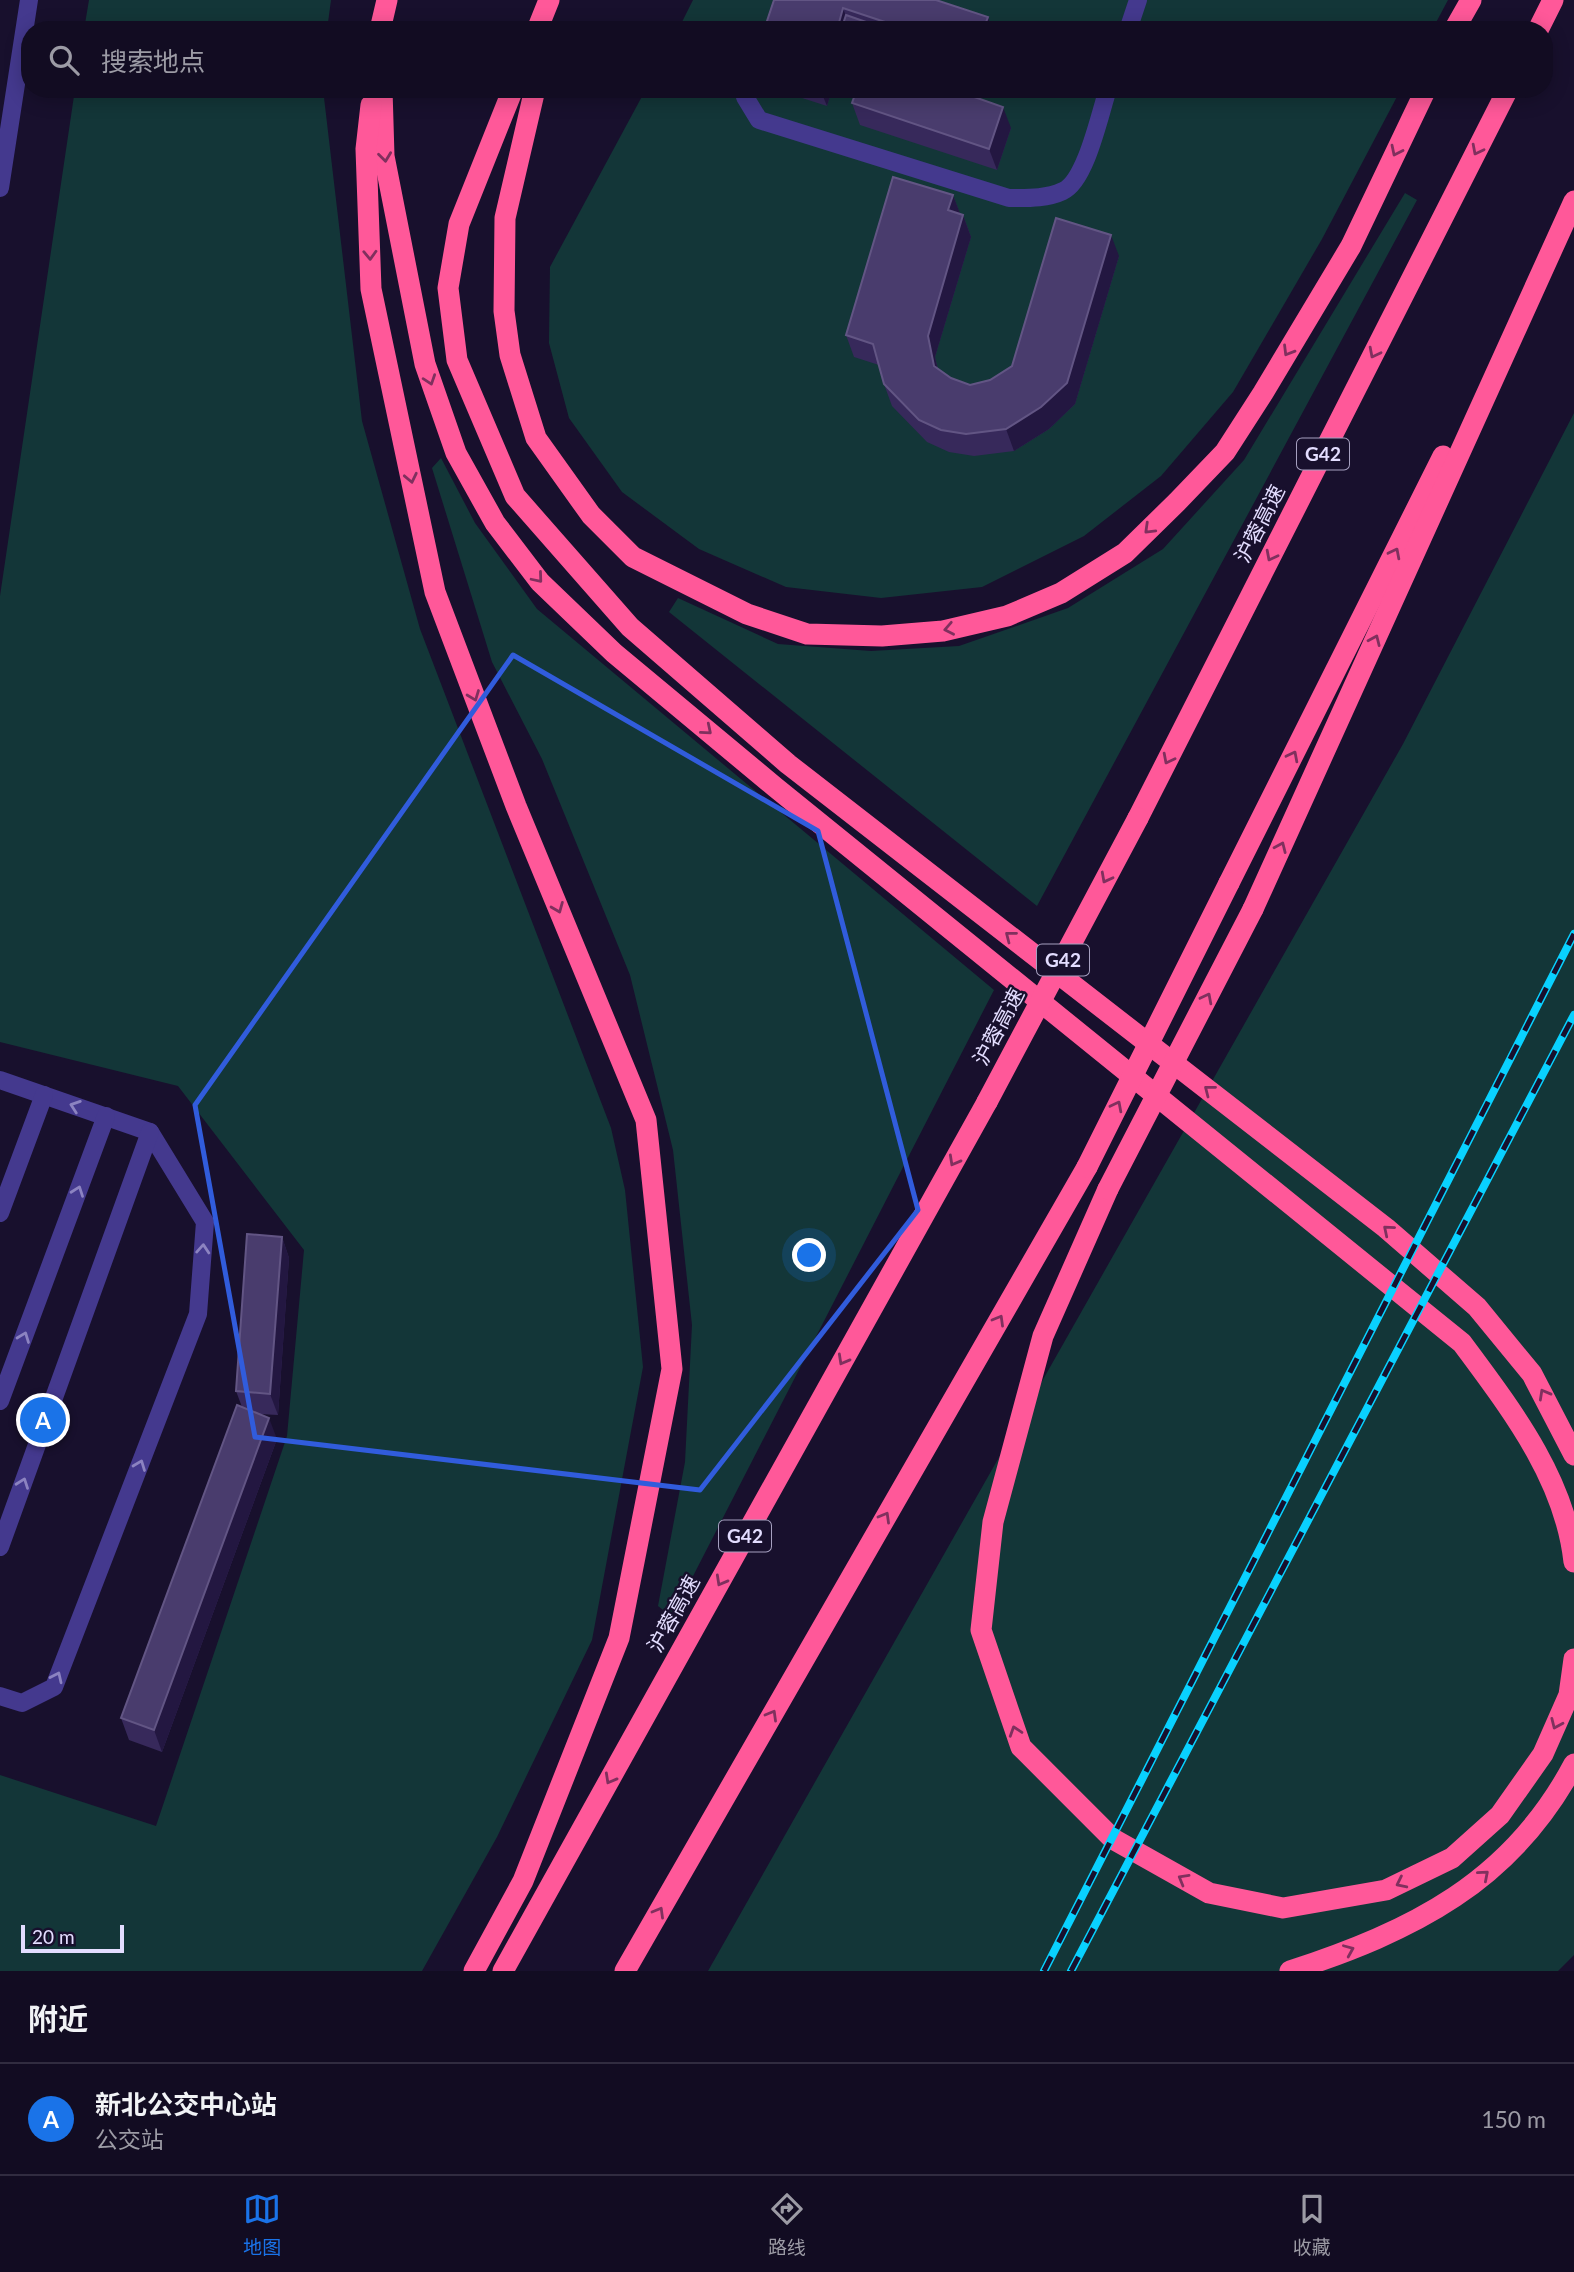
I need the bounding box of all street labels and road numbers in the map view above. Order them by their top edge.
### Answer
road number: G42 [1297,438,1349,470]
street label: 沪蓉高速 [1228,480,1289,566]
road number: G42 [1037,944,1089,976]
street label: 沪蓉高速 [967,983,1028,1069]
road number: G42 [719,1520,771,1552]
street label: 沪蓉高速 [641,1570,704,1656]

